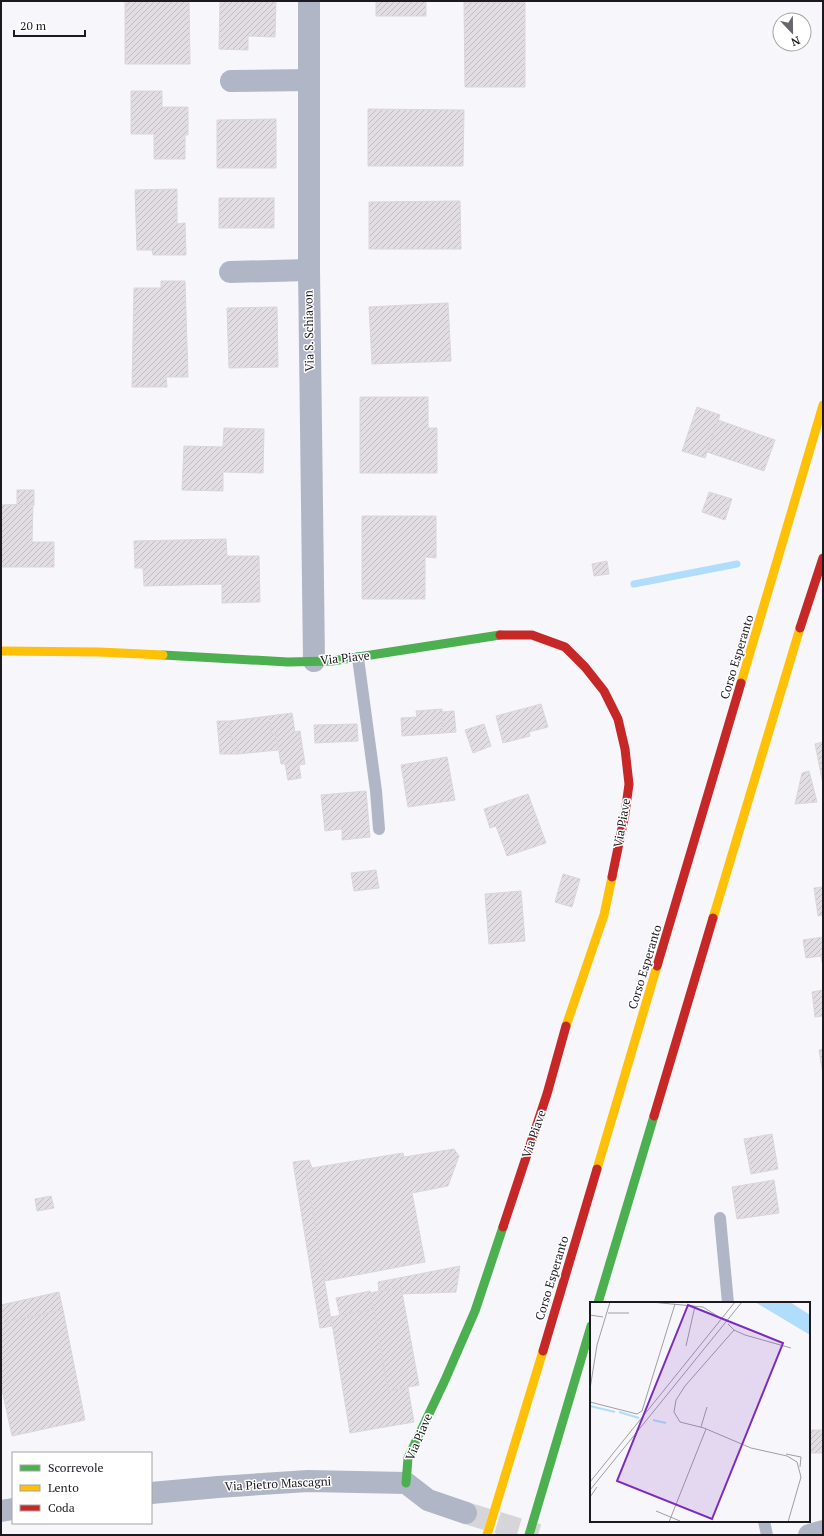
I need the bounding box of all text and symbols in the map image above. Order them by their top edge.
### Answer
scale bar [14,12,85,38]
north arrow [772,12,812,52]
text: 20 m [20,18,47,33]
text: N [789,33,802,50]
street label: Via S. Schiavon [300,290,317,372]
street label: Corso Esperanto [717,613,757,701]
street label: Via Piave [320,647,370,668]
street label: Via Piave [610,797,633,849]
street label: Corso Esperanto [625,923,665,1011]
street label: Via Piave [518,1108,549,1160]
street label: Corso Esperanto [532,1234,572,1322]
inset map [590,1302,810,1522]
street label: Via Piave [402,1411,435,1463]
legend [12,1452,152,1524]
text: Scorrevole [48,1460,104,1475]
street label: Via Pietro Mascagni [224,1473,332,1494]
text: Lento [48,1480,79,1495]
text: Coda [48,1500,75,1515]

